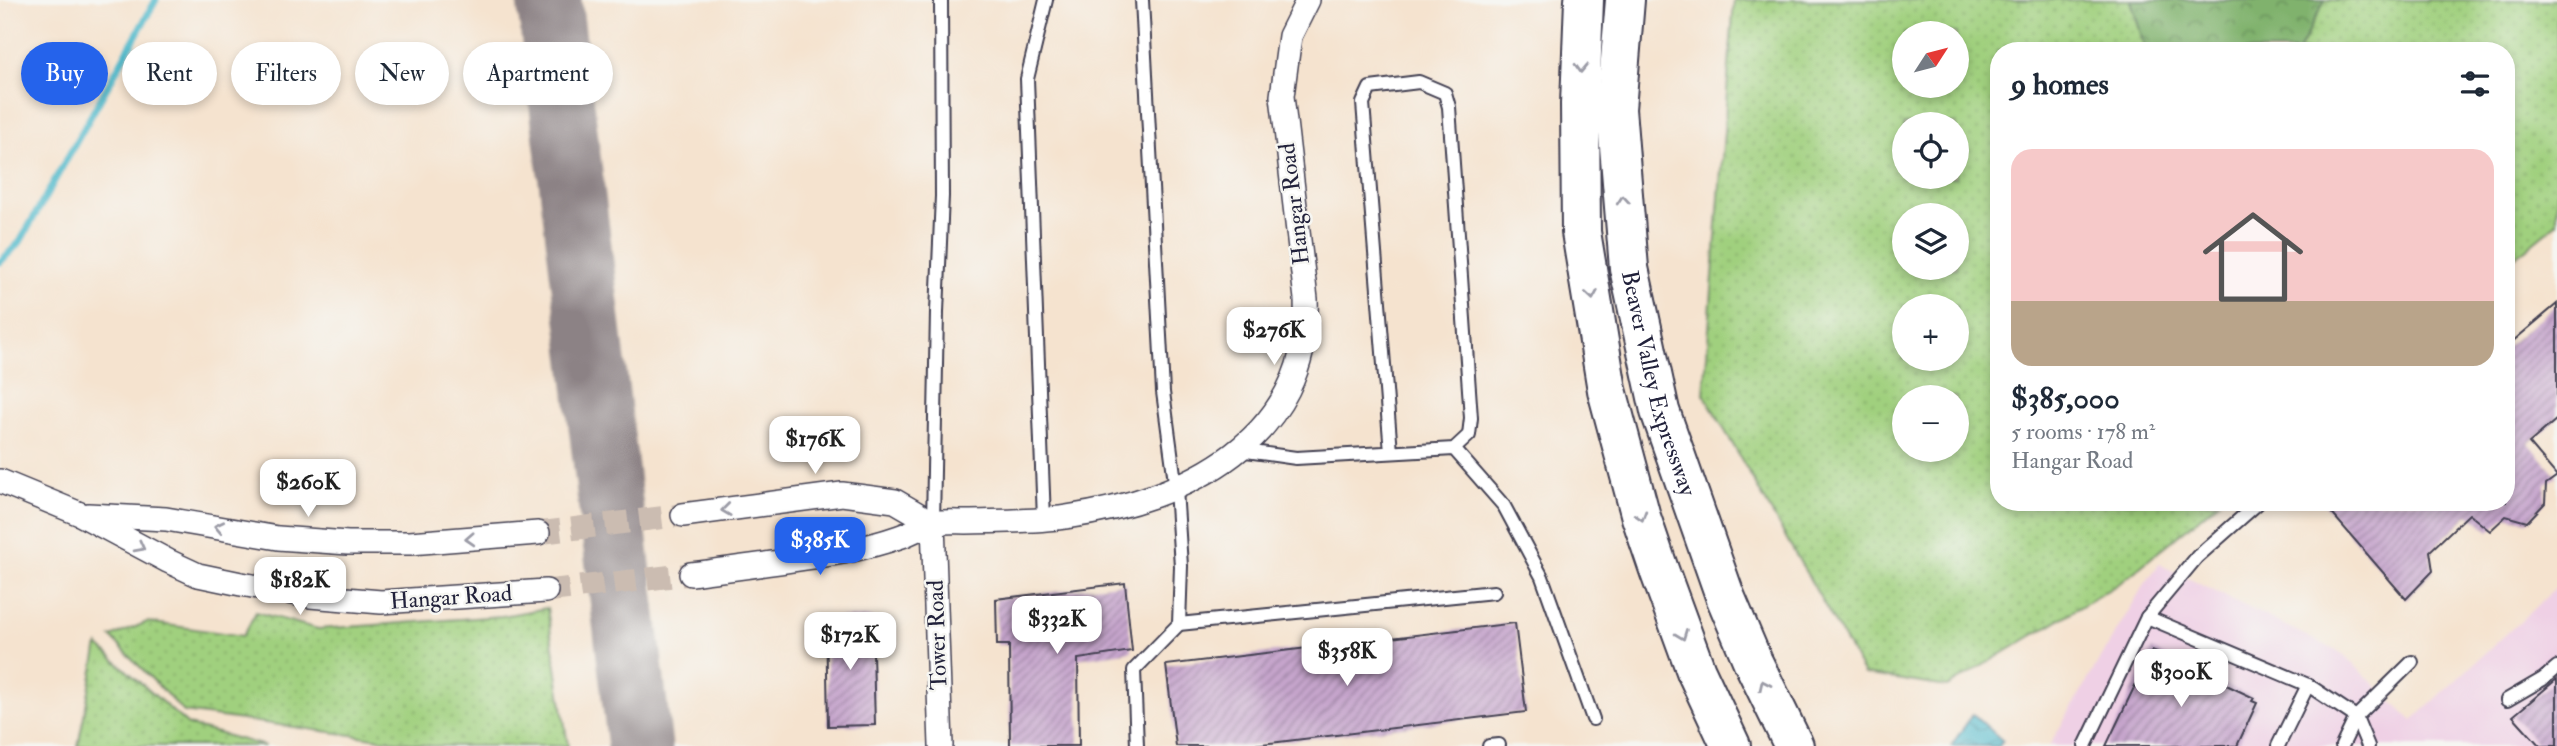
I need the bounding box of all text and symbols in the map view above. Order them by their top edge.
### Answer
north arrow [1892,21,1969,98]
map controls [1892,21,1969,462]
chip: Buy [21,42,108,105]
chip: Rent [122,42,217,105]
chip: Filters [231,42,341,105]
chip: New [355,42,449,105]
chip: Apartment [463,42,613,105]
one-way arrow [1574,63,1589,74]
icon: filters [2456,65,2494,103]
text: 9 homes [2011,66,2109,103]
button: locate [1892,112,1969,189]
street label: Hangar Road [1272,141,1316,267]
one-way arrow [1616,194,1631,205]
icon: home [2190,194,2316,320]
button: layers [1892,203,1969,280]
street label: Beaver Valley Expressway [1615,268,1703,501]
one-way arrow [1584,289,1599,301]
button: + [1892,294,1969,371]
pin: $276K [1225,308,1323,367]
text: $276K [1243,315,1305,344]
text: $385,000 [2011,380,2120,417]
button: − [1892,385,1969,462]
pin: $176K [766,416,864,476]
text: 5 rooms · 178 m² [2011,417,2155,446]
text: $176K [785,424,845,453]
text: Hangar Road [2011,446,2133,475]
pin: $260K [259,460,357,519]
text: $260K [276,467,340,496]
one-way arrow [720,502,732,517]
one-way arrow [1633,510,1648,522]
pin: $385K [771,518,869,577]
one-way arrow [213,521,225,536]
text: $385K [791,525,849,554]
one-way arrow [464,531,475,546]
one-way arrow [133,538,145,552]
pin: $182K [251,558,349,617]
text: $182K [270,565,330,594]
street label: Hangar Road [389,578,513,616]
street label: Tower Road [921,579,953,691]
pin: $332K [1008,596,1106,656]
text: $332K [1028,604,1086,633]
pin: $172K [801,612,899,672]
text: $172K [820,620,880,649]
pin: $358K [1298,628,1396,688]
one-way arrow [1674,628,1688,640]
text: $358K [1318,636,1376,665]
pin: $300K [2132,650,2230,709]
text: $300K [2150,657,2212,686]
one-way arrow [1758,680,1772,692]

